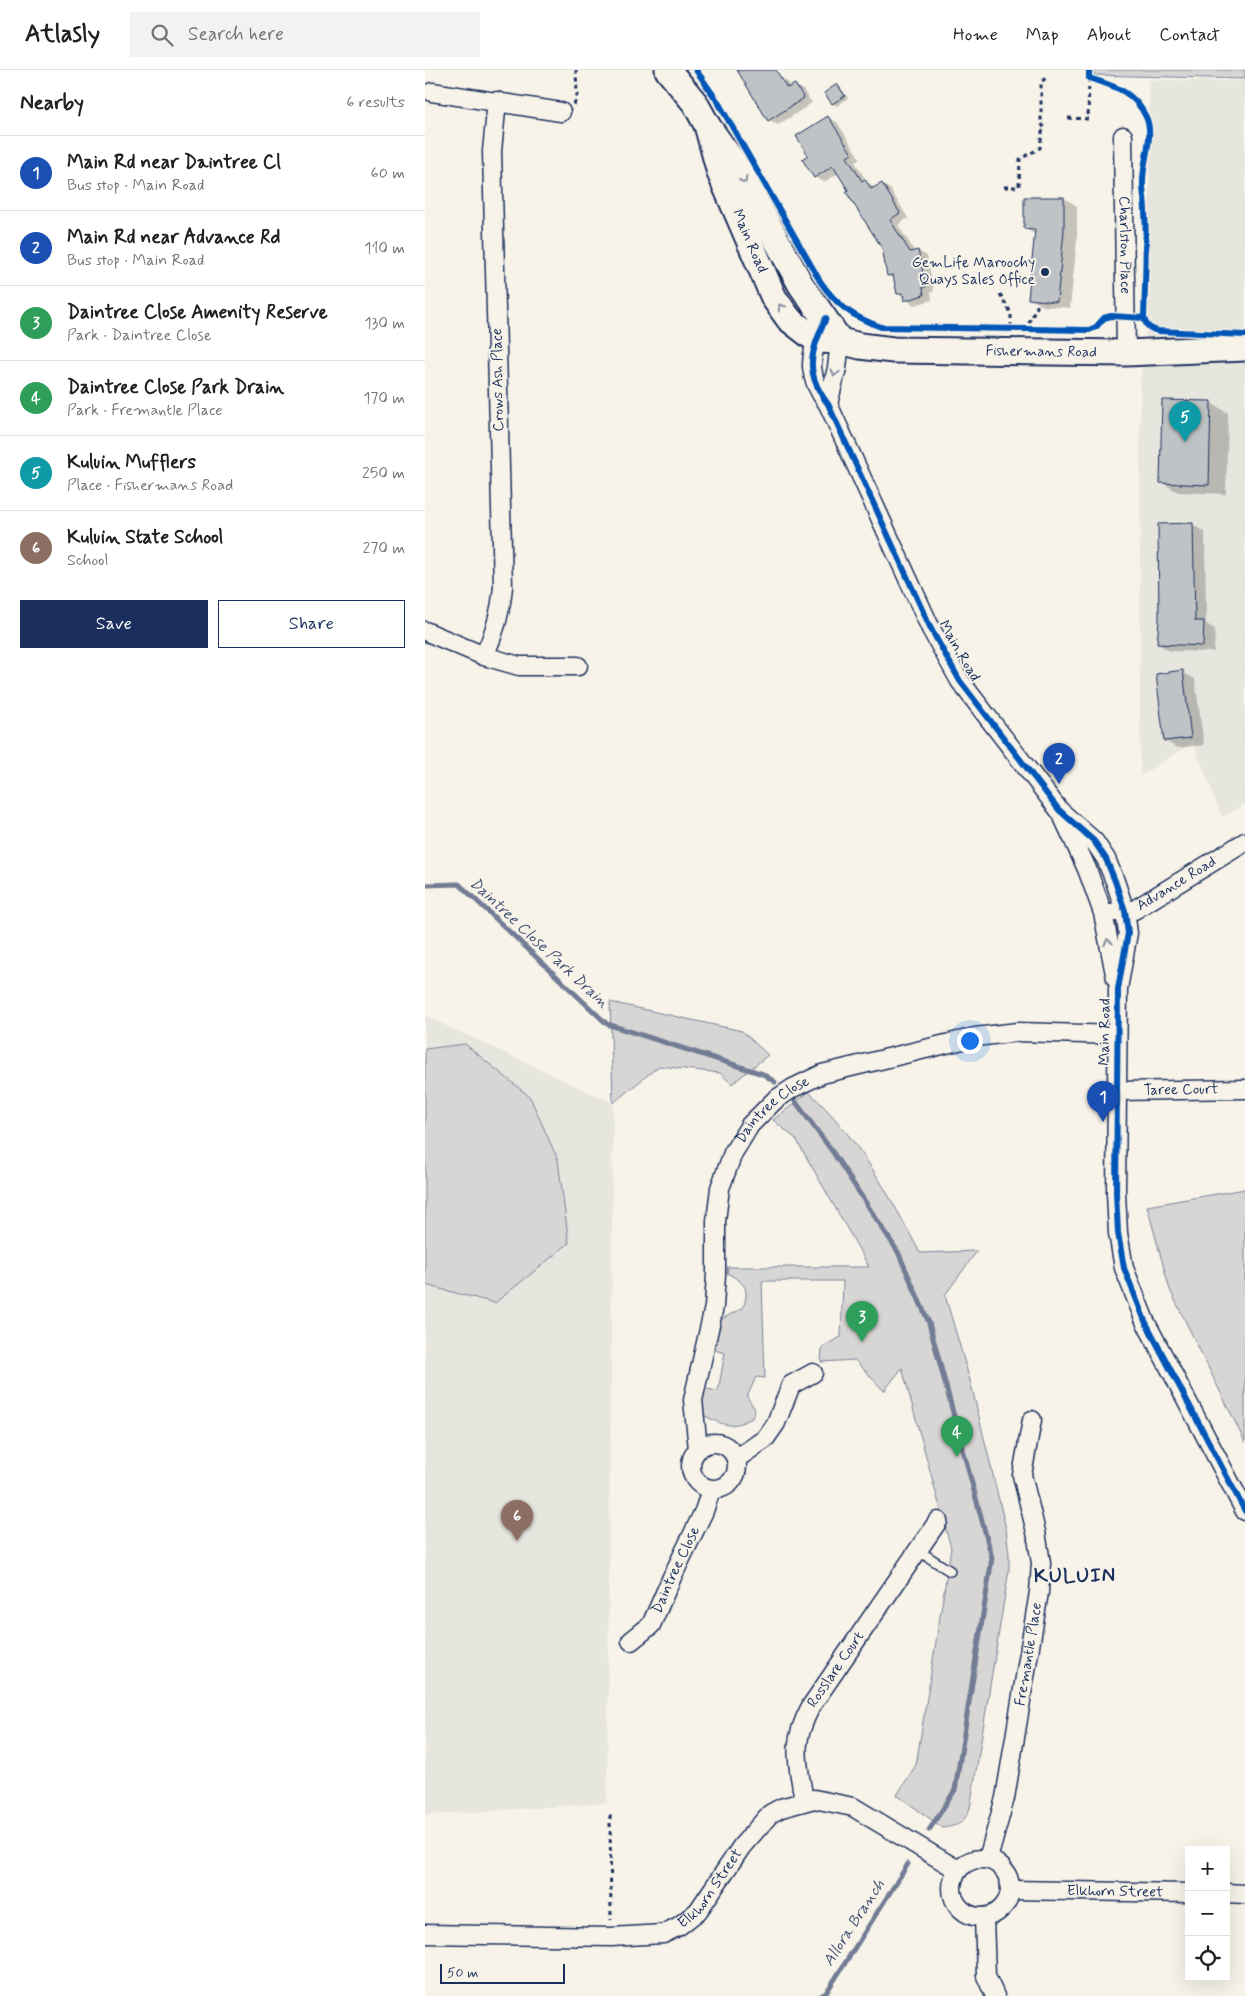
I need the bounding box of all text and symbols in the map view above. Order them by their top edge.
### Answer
search box [130,12,480,57]
text: Atlasly [25,19,100,50]
icon: search [148,21,176,49]
text: Search here [188,22,284,47]
text: Home [953,23,998,47]
text: Map [1026,23,1059,47]
text: About [1087,23,1131,47]
text: Contact [1159,23,1220,47]
text: Nearby [20,89,84,117]
text: 6 results [346,92,405,113]
text: Main Rd near Daintree Cl [67,150,281,175]
text: 1 [32,163,40,184]
text: 60 m [371,163,405,184]
text: Bus stop · Main Road [67,175,204,196]
one-way arrow [737,175,747,184]
street label: Charlston Place [1114,196,1135,294]
street label: Main Road [727,206,772,276]
text: Main Rd near Advance Rd [67,225,280,250]
text: 2 [32,238,40,259]
text: 110 m [364,238,405,259]
text: Bus stop · Main Road [67,250,204,271]
place label: GemLife Maroochy Quays Sales Office [912,253,1035,290]
marker: GemLife Maroochy Quays Sales Office [1039,266,1051,278]
text: Daintree Close Amenity Reserve [67,300,328,325]
one-way arrow [778,303,787,313]
text: 3 [32,313,40,334]
text: 130 m [364,313,405,334]
text: Park · Daintree Close [67,325,211,346]
street label: Crows Ash Place [487,328,509,432]
street label: Fishermans Road [985,341,1097,363]
one-way arrow [830,368,841,377]
text: Daintree Close Park Drain [67,375,284,400]
text: 4 [31,388,41,409]
text: 170 m [363,388,405,409]
text: Park · Fremantle Place [67,400,223,421]
pin: 5 [1169,401,1201,442]
text: Kuluin Mufflers [67,450,196,475]
text: 5 [31,463,41,484]
text: 250 m [362,463,405,484]
text: Place · Fishermans Road [67,475,233,496]
text: Kuluin State School [67,525,223,550]
text: 6 [32,538,40,559]
text: 270 m [362,538,405,559]
text: School [67,550,108,571]
button: Save [20,600,208,648]
button: Share [218,600,405,648]
street label: Main Road [933,617,985,685]
pin: 2 [1043,743,1075,784]
street label: Advance Road [1133,852,1220,916]
water label: Daintree Close Park Drain [465,873,613,1013]
one-way arrow [1103,937,1114,946]
street label: Main Road [1094,998,1116,1066]
your location [957,1028,983,1054]
street label: Daintree Close [731,1072,813,1147]
street label: Taree Court [1144,1079,1218,1101]
pin: 1 [1087,1081,1119,1122]
pin: 3 [846,1301,878,1342]
pin: 4 [941,1416,973,1457]
pin: 6 [501,1500,533,1541]
street label: Daintree Close [647,1523,705,1617]
district label: KULUIN [1034,1563,1116,1590]
street label: Fremantle Place [1010,1601,1047,1707]
street label: Rosslare Court [803,1627,869,1712]
street label: Elkhorn Street [673,1845,747,1933]
map controls [1185,1846,1230,1981]
button: + [1185,1846,1230,1891]
water label: Allora Branch [818,1876,890,1970]
street label: Elkhorn Street [1067,1881,1163,1903]
button: − [1185,1891,1230,1936]
button: locate [1185,1936,1230,1981]
scale bar [440,1961,565,1984]
text: 50 m [447,1964,478,1982]

